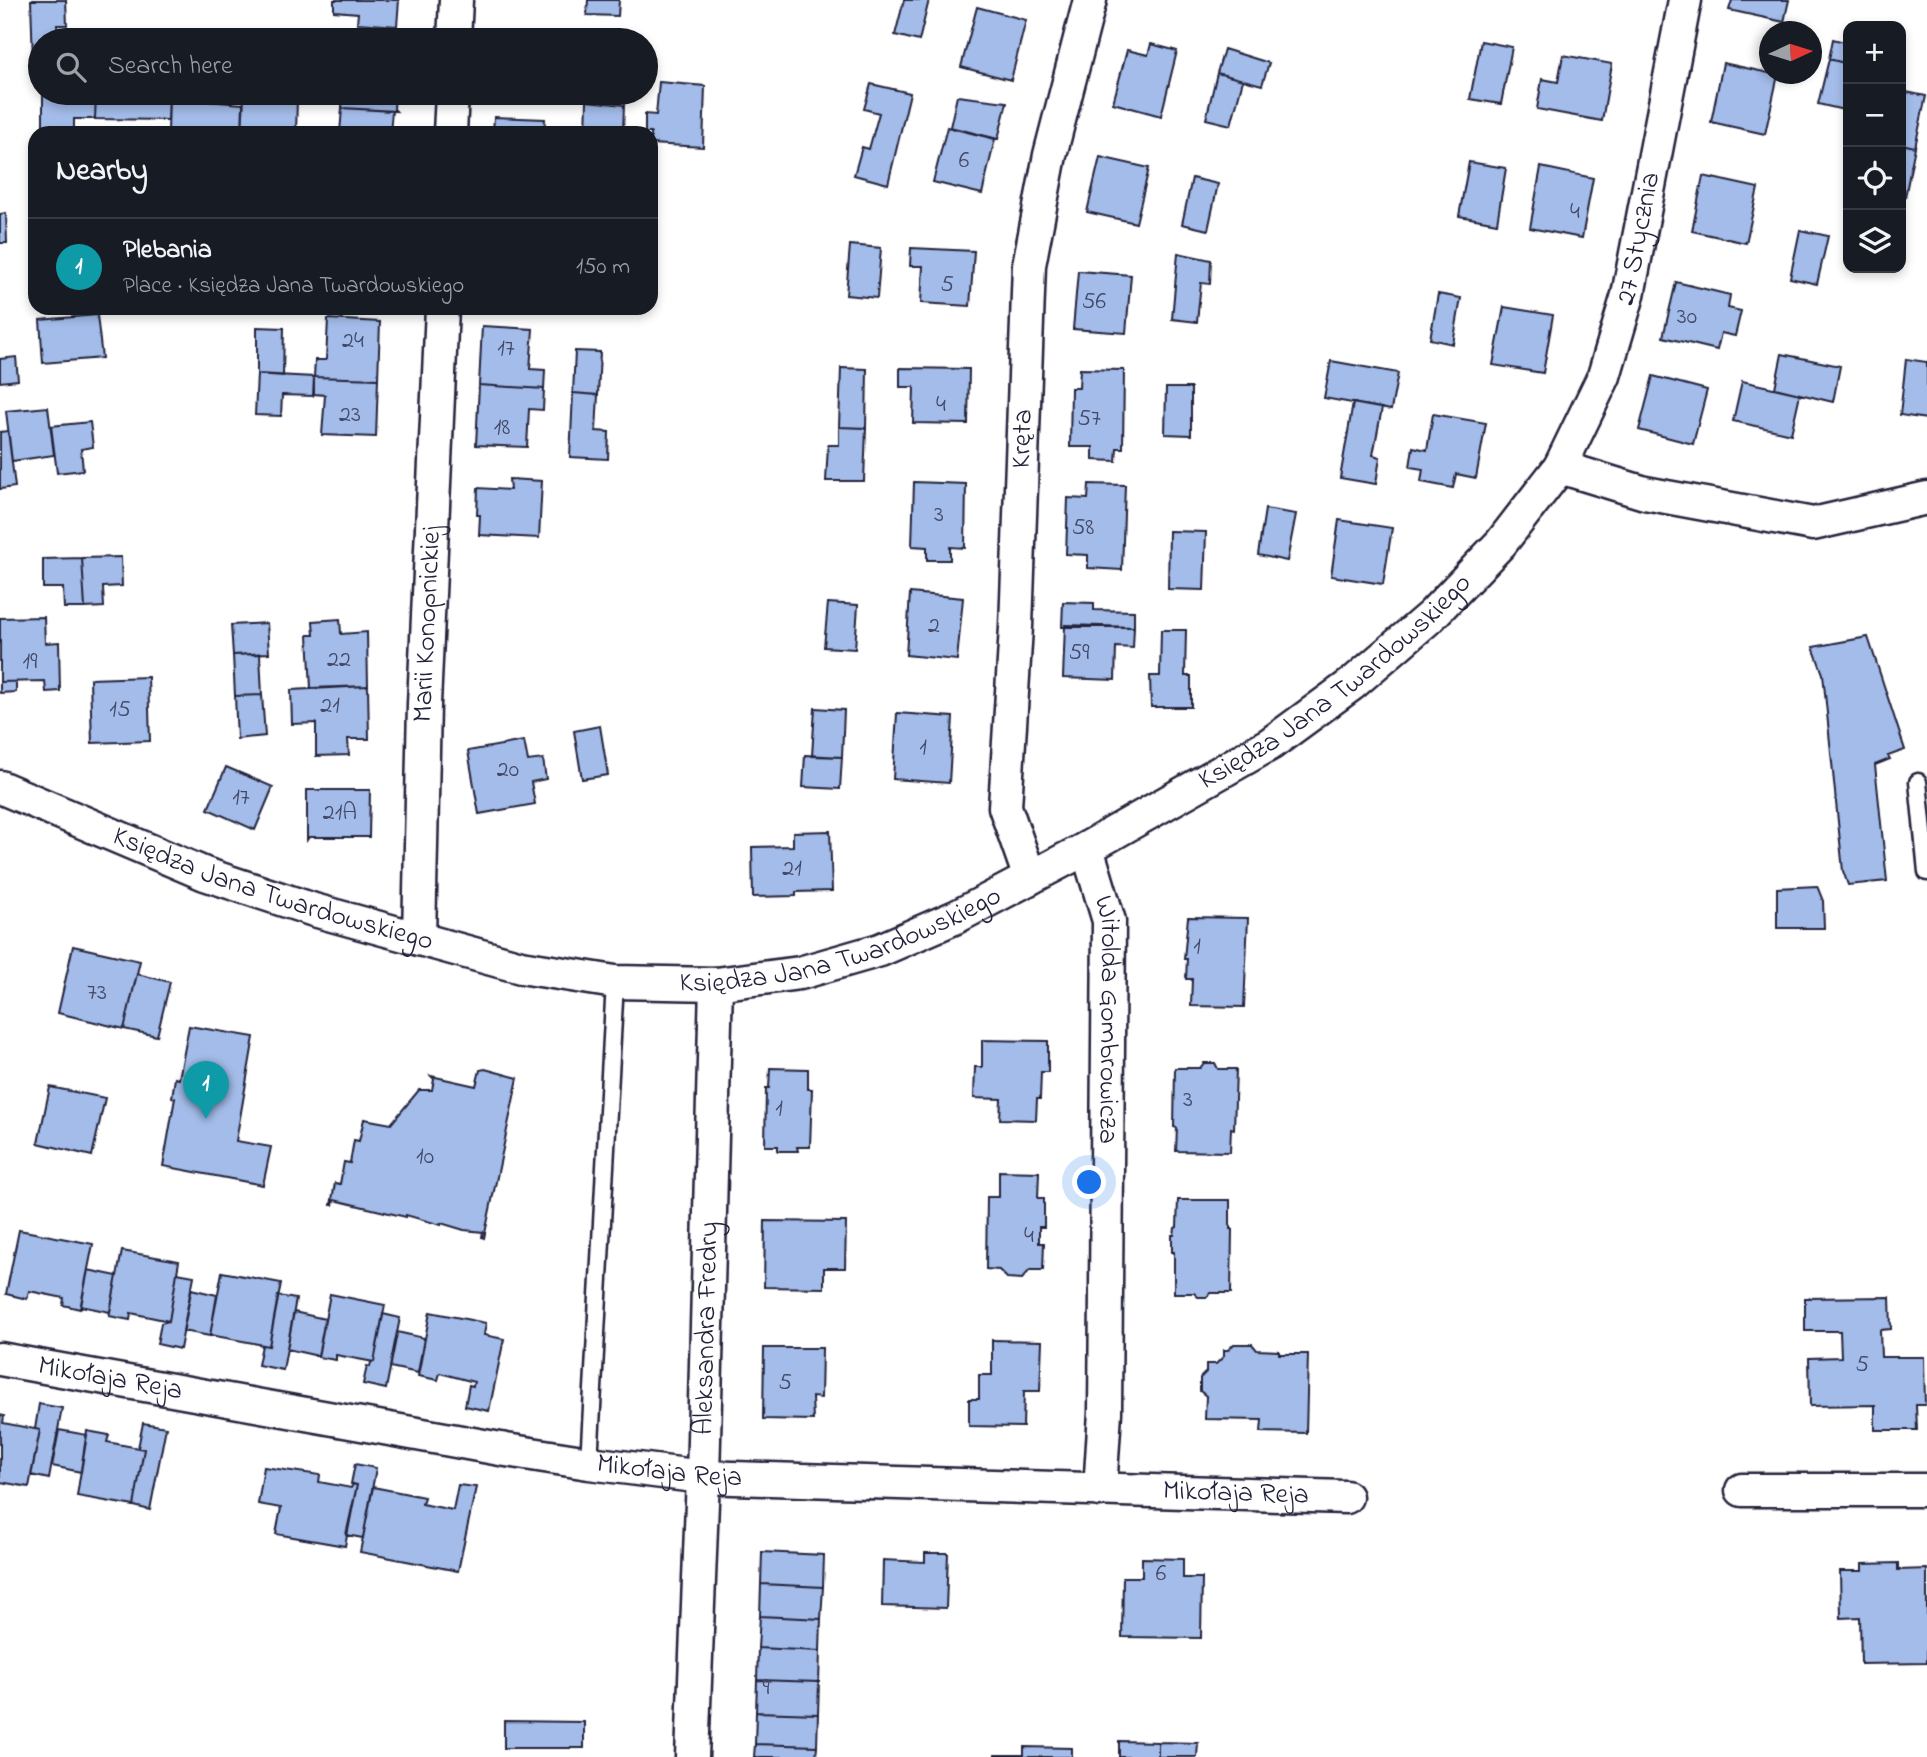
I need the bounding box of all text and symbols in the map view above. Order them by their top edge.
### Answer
north arrow [1759,21,1822,84]
map controls [1843,21,1906,273]
button: + [1843,21,1906,84]
search box [28,28,658,105]
icon: search [52,48,90,86]
text: Search here [108,48,233,86]
button: − [1843,84,1906,147]
house number: 6 [959,144,970,179]
button: locate [1843,147,1906,210]
text: Nearby [56,150,148,194]
street label: 27 Stycznia [1606,169,1672,310]
house number: 4 [1570,195,1580,230]
button: layers [1843,210,1906,273]
text: Plebania [123,232,212,270]
text: 1 [75,251,83,284]
text: 150 m [576,251,630,284]
house number: 5 [940,268,954,303]
text: Place · Księdza Jana Twardowskiego [123,270,464,303]
house number: 56 [1082,285,1107,320]
house number: 30 [1677,300,1697,335]
house number: 24 [342,324,364,359]
house number: 17 [497,332,515,367]
house number: 4 [936,388,946,423]
house number: 23 [339,398,361,433]
house number: 57 [1077,402,1101,437]
street label: Kręta [1001,408,1044,469]
house number: 18 [494,411,510,446]
house number: 3 [934,498,944,533]
house number: 58 [1072,511,1094,546]
street label: Marii Konopnickiej [403,524,453,723]
street label: Księdza Jana Twardowskiego [1191,565,1481,801]
house number: 2 [928,609,940,644]
house number: 59 [1069,636,1090,671]
house number: 22 [327,643,351,678]
house number: 19 [23,645,38,680]
house number: 21 [320,689,340,724]
house number: 15 [109,693,131,728]
house number: 1 [919,731,927,766]
house number: 20 [497,753,519,788]
house number: 17 [232,781,250,816]
house number: 21A [323,796,357,831]
street label: Księdza Jana Twardowskiego [106,816,438,962]
house number: 21 [782,852,802,887]
street label: Księdza Jana Twardowskiego [679,876,1009,1005]
street label: Witolda Gombrowicza [1082,891,1130,1144]
house number: 1 [1193,930,1201,965]
house number: 73 [87,976,107,1011]
pin: 1 [183,1061,229,1119]
house number: 3 [1183,1083,1193,1118]
house number: 1 [775,1092,783,1127]
house number: 10 [416,1140,434,1175]
your location [1072,1165,1106,1199]
house number: 4 [1024,1219,1034,1254]
street label: Aleksandra Fredry [684,1221,730,1436]
street label: Mikołaja Reja [35,1346,186,1412]
house number: 5 [1855,1348,1869,1383]
house number: 5 [778,1366,792,1401]
street label: Mikołaja Reja [594,1444,743,1499]
street label: Mikołaja Reja [1162,1471,1309,1516]
house number: 6 [1156,1557,1167,1592]
house number: 9 [762,1671,770,1706]

